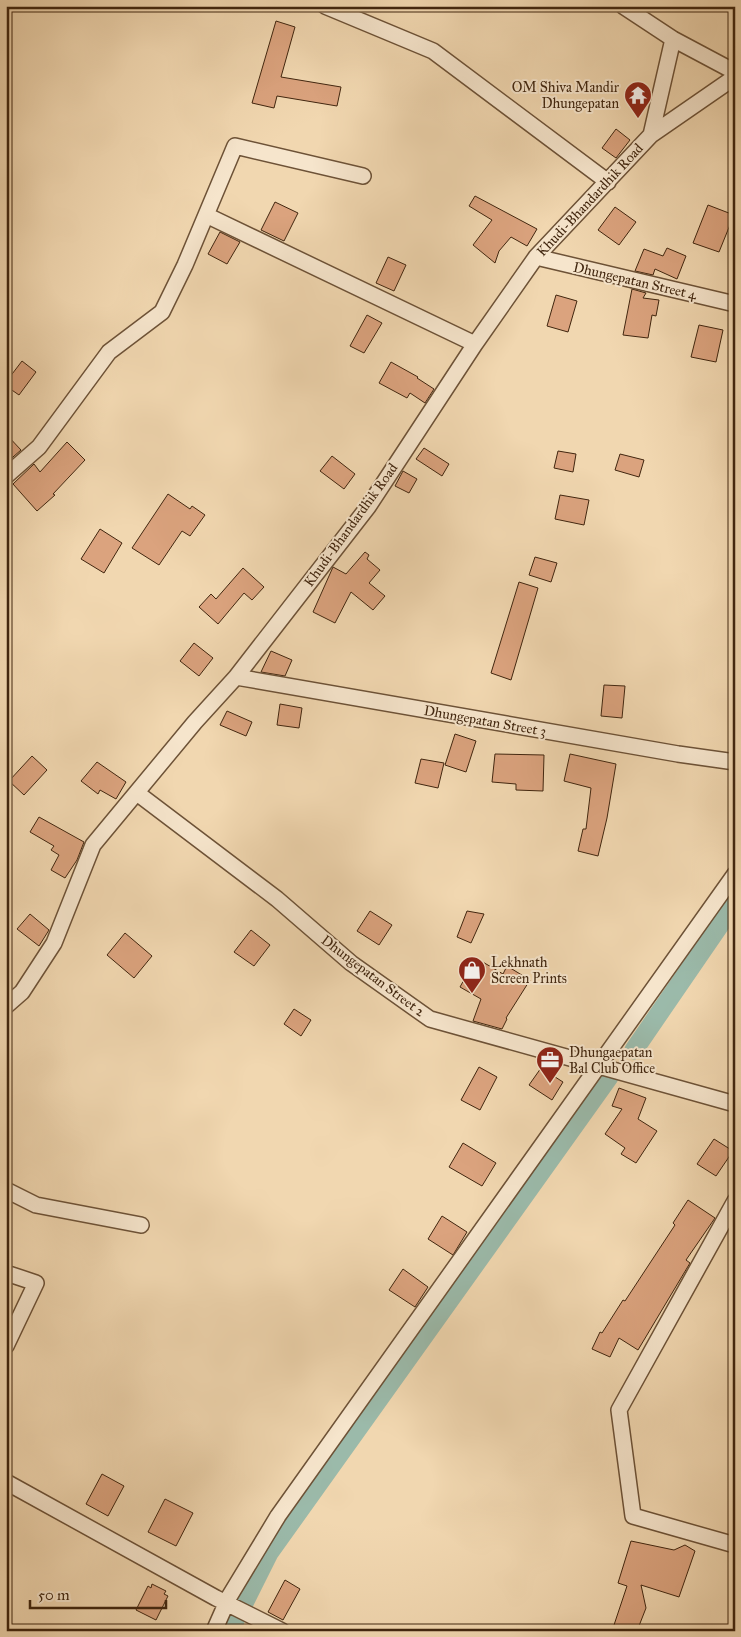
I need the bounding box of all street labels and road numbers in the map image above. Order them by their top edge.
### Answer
street label: Khudi-Bhandardhik Road [533,140,647,260]
street label: Dhungepatan Street 4 [572,259,699,304]
street label: Khudi-Bhandardhik Road [301,460,401,590]
street label: Dhungepatan Street 3 [423,702,547,740]
street label: Dhungepatan Street 2 [318,932,428,1021]

